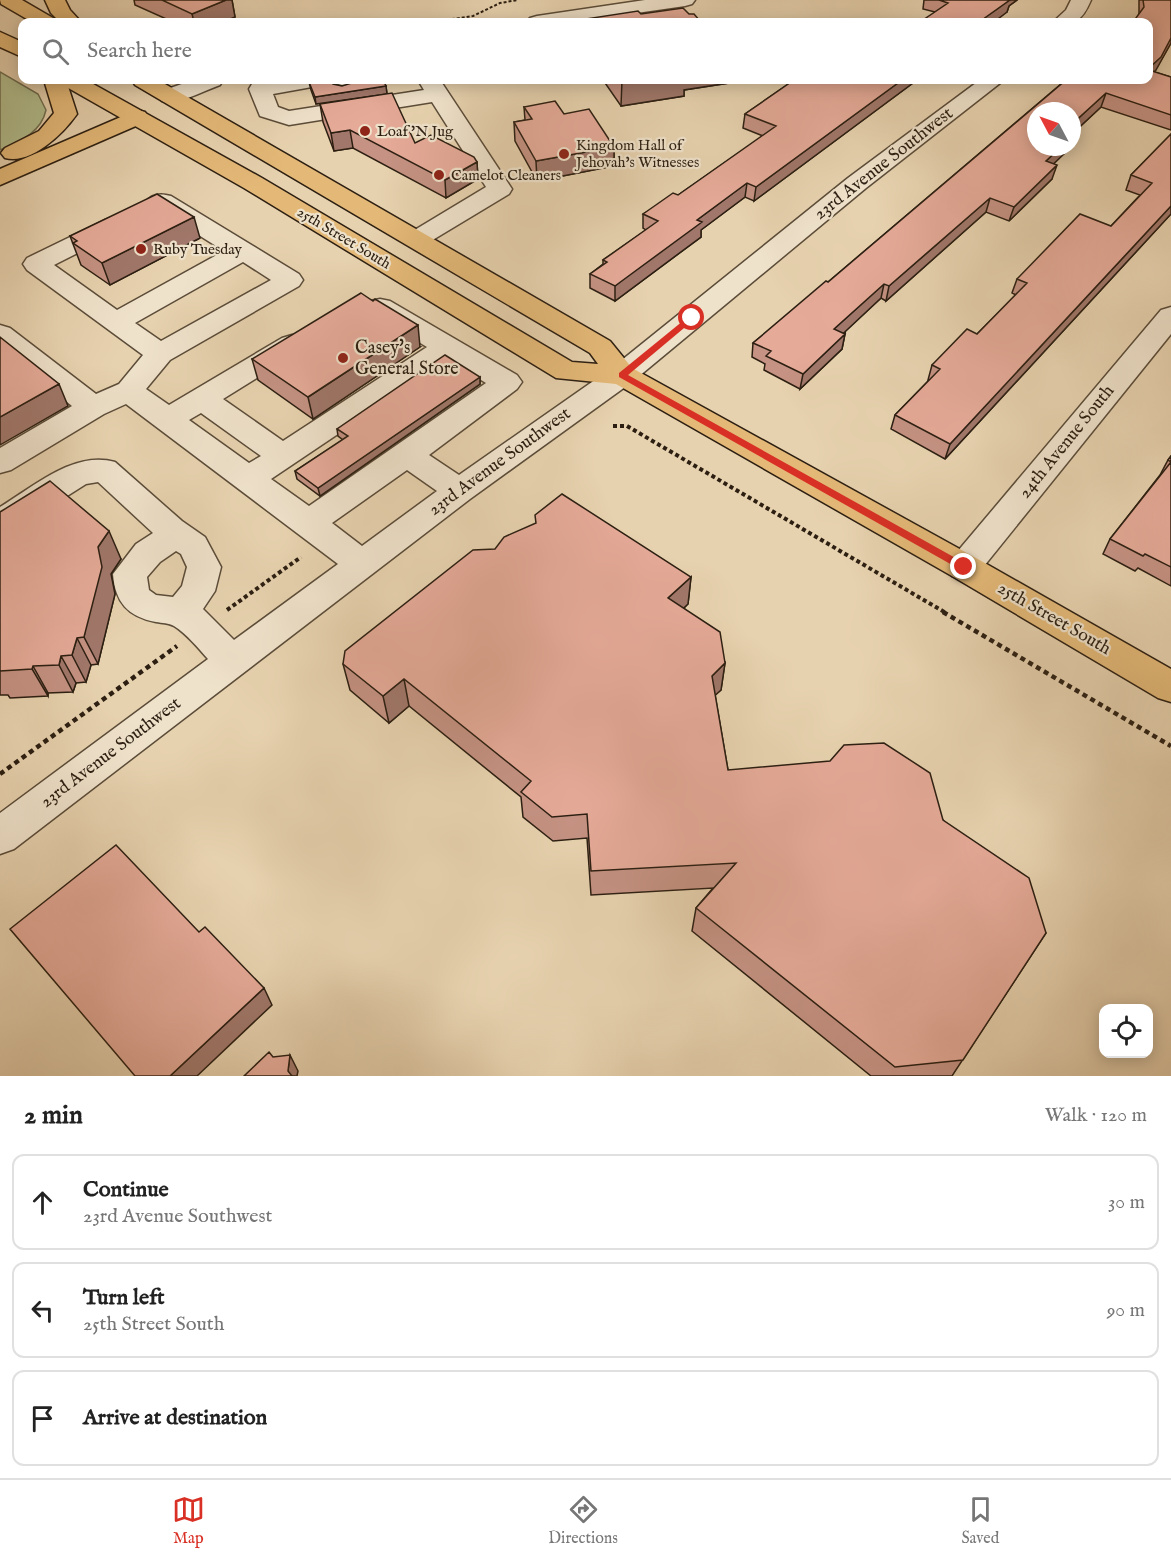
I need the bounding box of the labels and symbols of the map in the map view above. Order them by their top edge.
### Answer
street label: 23rd Avenue Southwest [810,102,958,226]
north arrow [1027,102,1081,156]
place label: Loaf 'N Jug [377,122,454,141]
marker: Loaf 'N Jug [358,124,372,138]
place label: Kingdom Hall of Jehovah's Witnesses [574,136,699,172]
marker: Kingdom Hall of Jehovah's Witnesses [557,147,571,161]
place label: Camelot Cleaners [451,166,561,185]
marker: Camelot Cleaners [432,168,446,182]
street label: 25th Street South [294,203,394,273]
place label: Ruby Tuesday [153,240,243,259]
marker: Ruby Tuesday [134,242,148,256]
route start [678,304,704,330]
place label: Casey's General Store [355,337,459,381]
marker: Casey's General Store [336,351,350,365]
street label: 24th Avenue South [1014,380,1120,504]
street label: 23rd Avenue Southwest [424,403,576,521]
route end [950,553,976,579]
street label: 25th Street South [993,577,1115,661]
street label: 23rd Avenue Southwest [36,693,186,813]

